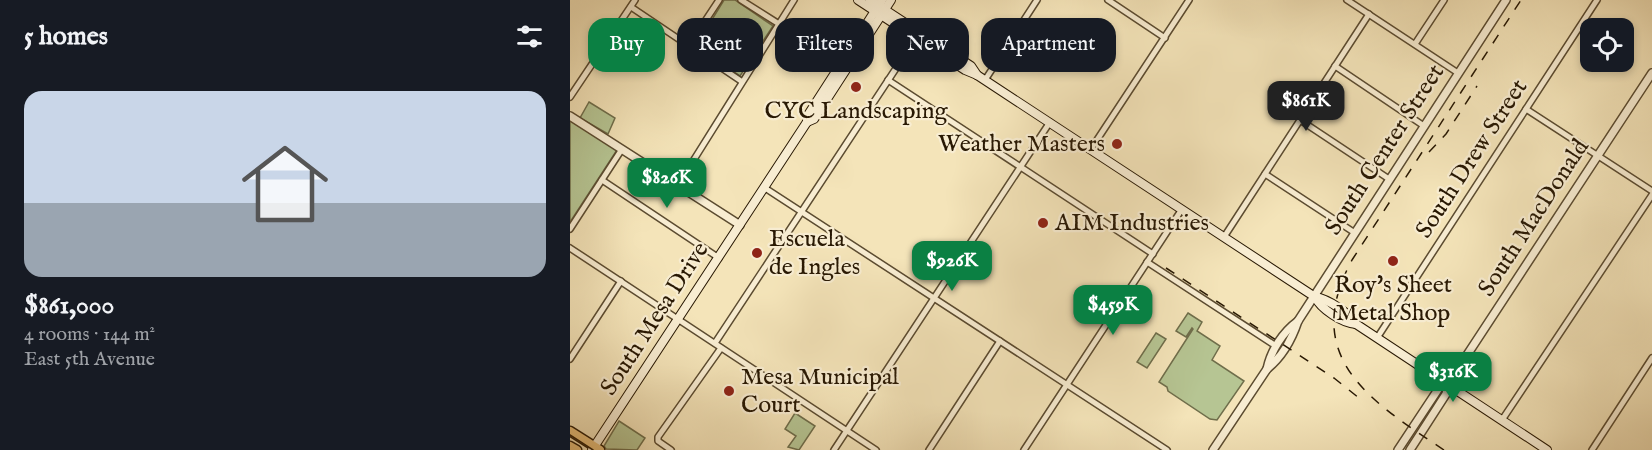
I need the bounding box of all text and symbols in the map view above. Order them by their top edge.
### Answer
chip: Buy [588,18,665,72]
chip: Rent [677,18,763,72]
chip: Filters [775,18,874,72]
chip: New [886,18,969,72]
chip: Apartment [981,18,1116,72]
map controls [1580,18,1634,72]
button: locate [1580,18,1634,72]
text: 5 homes [24,20,108,53]
icon: filters [513,20,546,53]
street label: South Center Street [1318,59,1452,241]
street label: South Drew Street [1409,74,1535,244]
marker: CYC Landscaping [849,80,863,94]
pin: $861K [1264,81,1348,132]
text: $861K [1281,88,1331,113]
place label: CYC Landscaping [764,96,949,127]
place label: Weather Masters [938,129,1105,160]
icon: home [231,130,339,238]
street label: South MacDonald [1472,133,1597,303]
marker: Weather Masters [1110,137,1124,151]
pin: $826K [625,158,709,209]
text: $826K [641,165,693,190]
place label: AIM Industries [1054,208,1209,239]
marker: AIM Industries [1036,216,1050,230]
place label: Escuela de Ingles [769,224,860,283]
street label: South Mesa Drive [594,236,716,402]
pin: $926K [910,241,994,292]
marker: Escuela de Ingles [750,246,764,260]
text: $926K [926,248,978,273]
marker: Roy's Sheet Metal Shop [1386,254,1400,268]
place label: Roy's Sheet Metal Shop [1334,270,1452,329]
pin: $459K [1071,285,1155,336]
text: $861,000 [24,289,114,322]
text: $459K [1087,292,1139,317]
text: 4 rooms · 144 m² [24,322,155,347]
text: East 5th Avenue [24,347,155,372]
pin: $316K [1411,352,1495,403]
text: $316K [1429,359,1477,384]
place label: Mesa Municipal Court [741,362,899,421]
marker: Mesa Municipal Court [722,384,736,398]

